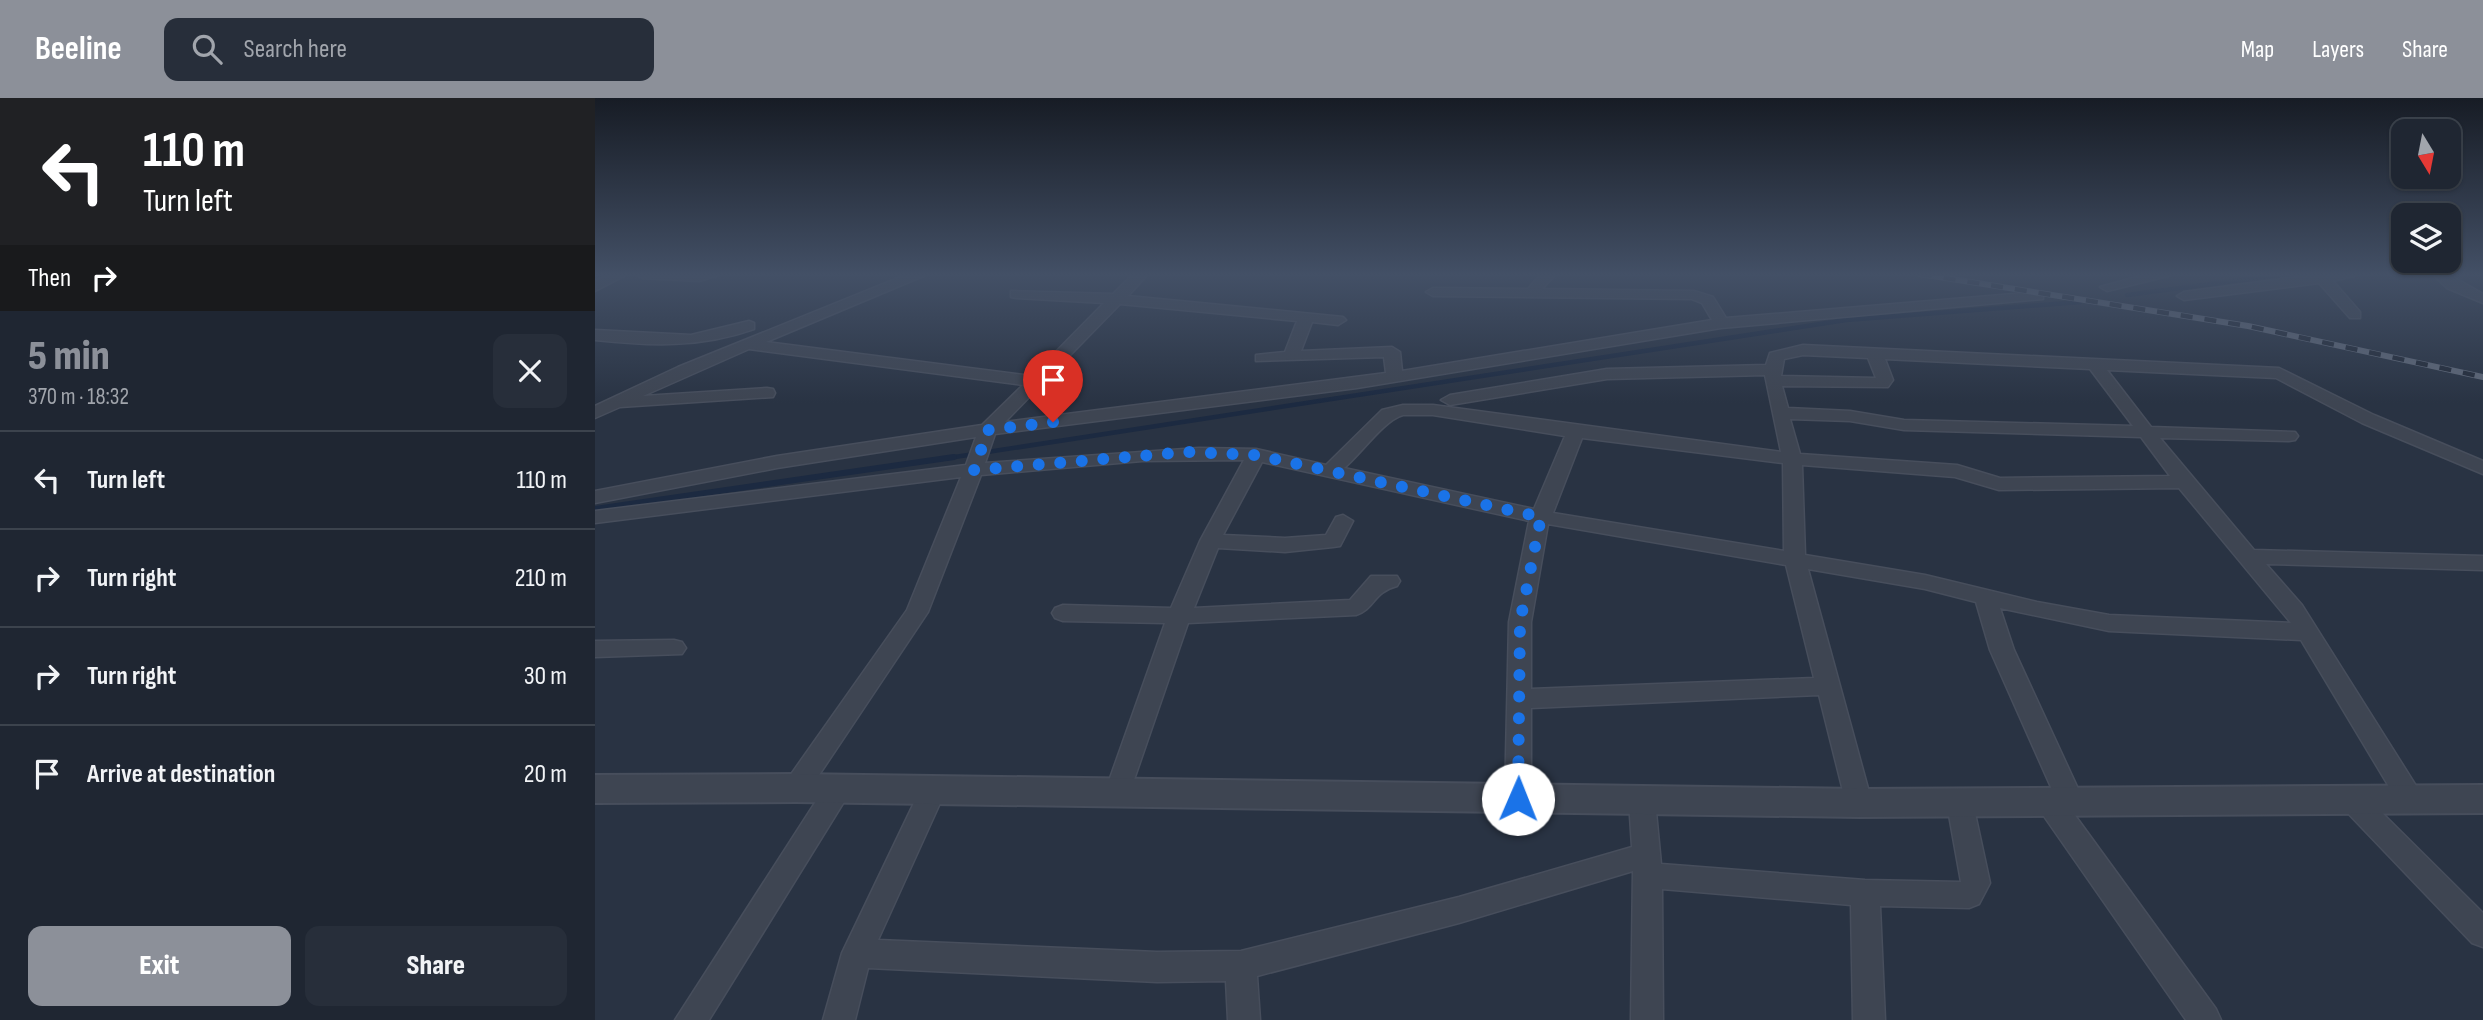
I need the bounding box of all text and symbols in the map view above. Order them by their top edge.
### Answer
search box [164,18,654,81]
text: Beeline [35,29,122,69]
icon: search [188,30,226,68]
text: Search here [244,34,347,65]
text: Map [2241,35,2274,64]
text: Layers [2312,35,2364,64]
text: Share [2402,35,2448,64]
north arrow [2391,119,2461,189]
map controls [2391,119,2461,273]
text: 110 m [143,122,245,181]
icon: left [28,126,119,217]
text: Turn left [143,182,233,221]
button: layers [2391,203,2461,273]
icon: right [85,259,123,297]
text: Then [28,263,71,294]
text: 5 min [28,331,110,382]
button: close [493,334,567,408]
pin [1023,350,1083,422]
icon: arrive [1034,361,1072,399]
text: 370 m · 18:32 [28,383,129,411]
icon: left [28,461,66,499]
text: Turn left [87,465,165,496]
text: 110 m [516,465,567,496]
icon: right [28,559,66,597]
text: Turn right [87,563,176,594]
text: 210 m [515,563,567,594]
icon: right [28,657,66,695]
text: Turn right [87,661,176,692]
text: 30 m [524,661,567,692]
icon: arrive [28,755,66,793]
text: Arrive at destination [87,759,275,790]
text: 20 m [524,759,567,790]
position arrow [1481,762,1555,836]
button: Exit [28,926,291,1006]
button: Share [305,926,567,1006]

